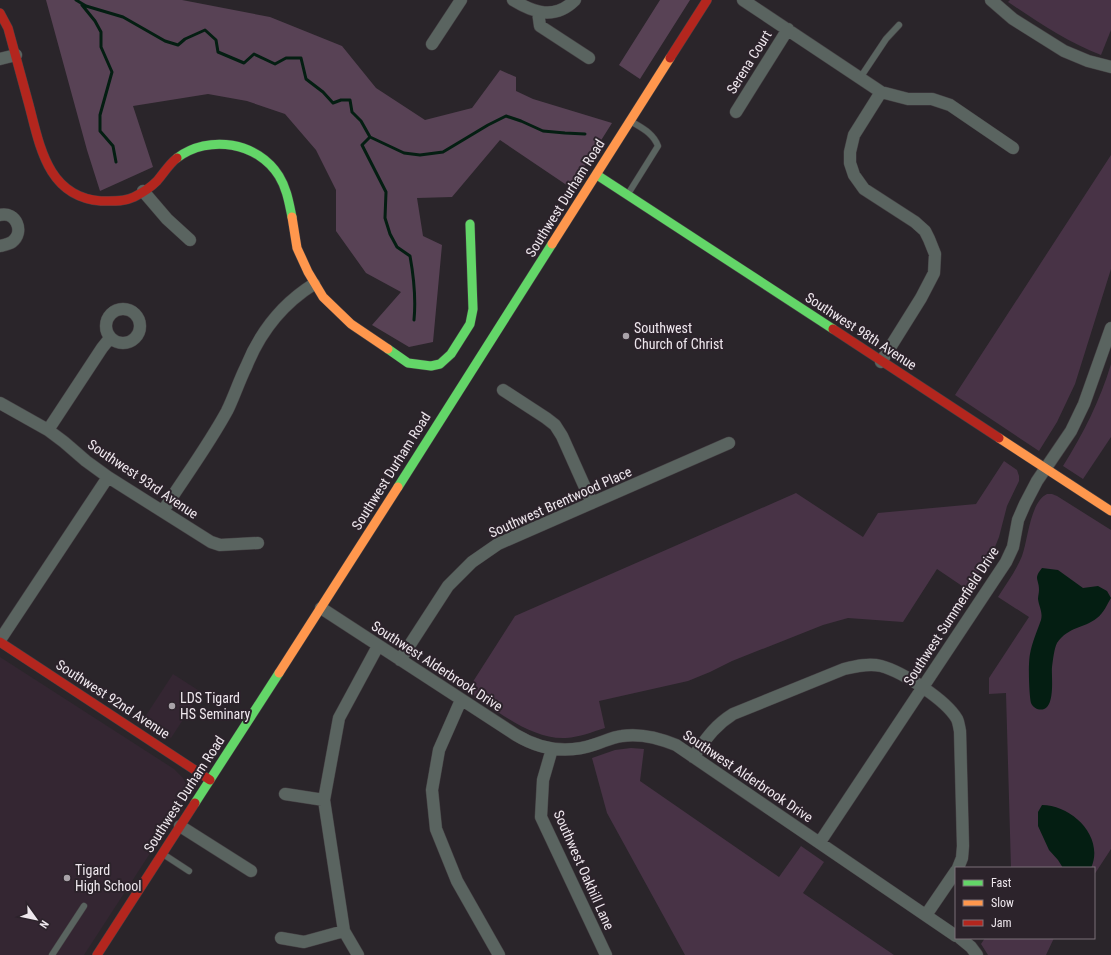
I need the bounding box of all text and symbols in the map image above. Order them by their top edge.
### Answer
street label: Serena Court [723,27,775,97]
street label: Southwest Durham Road [522,136,608,260]
street label: Southwest 98th Avenue [802,289,920,373]
place label: Southwest Church of Christ [634,320,723,352]
marker: Southwest Church of Christ [621,331,631,341]
street label: Southwest Durham Road [348,409,434,533]
street label: Southwest 93rd Avenue [85,436,202,522]
street label: Southwest Brentwood Place [486,463,634,541]
street label: Southwest Summerfield Drive [900,543,1002,688]
street label: Southwest Alderbrook Drive [368,618,506,715]
street label: Southwest 92nd Avenue [53,656,173,742]
place label: LDS Tigard HS Seminary [180,690,251,722]
marker: LDS Tigard HS Seminary [167,701,177,711]
street label: Southwest Alderbrook Drive [680,727,816,826]
street label: Southwest Durham Road [140,733,228,855]
street label: Southwest Oakhill Lane [550,808,618,933]
place label: Tigard High School [75,862,142,894]
legend [955,867,1095,939]
marker: Tigard High School [62,873,72,883]
text: Fast [991,876,1012,890]
text: Slow [991,896,1014,910]
north arrow [16,899,56,939]
text: Jam [991,916,1012,930]
text: N [37,918,51,931]

